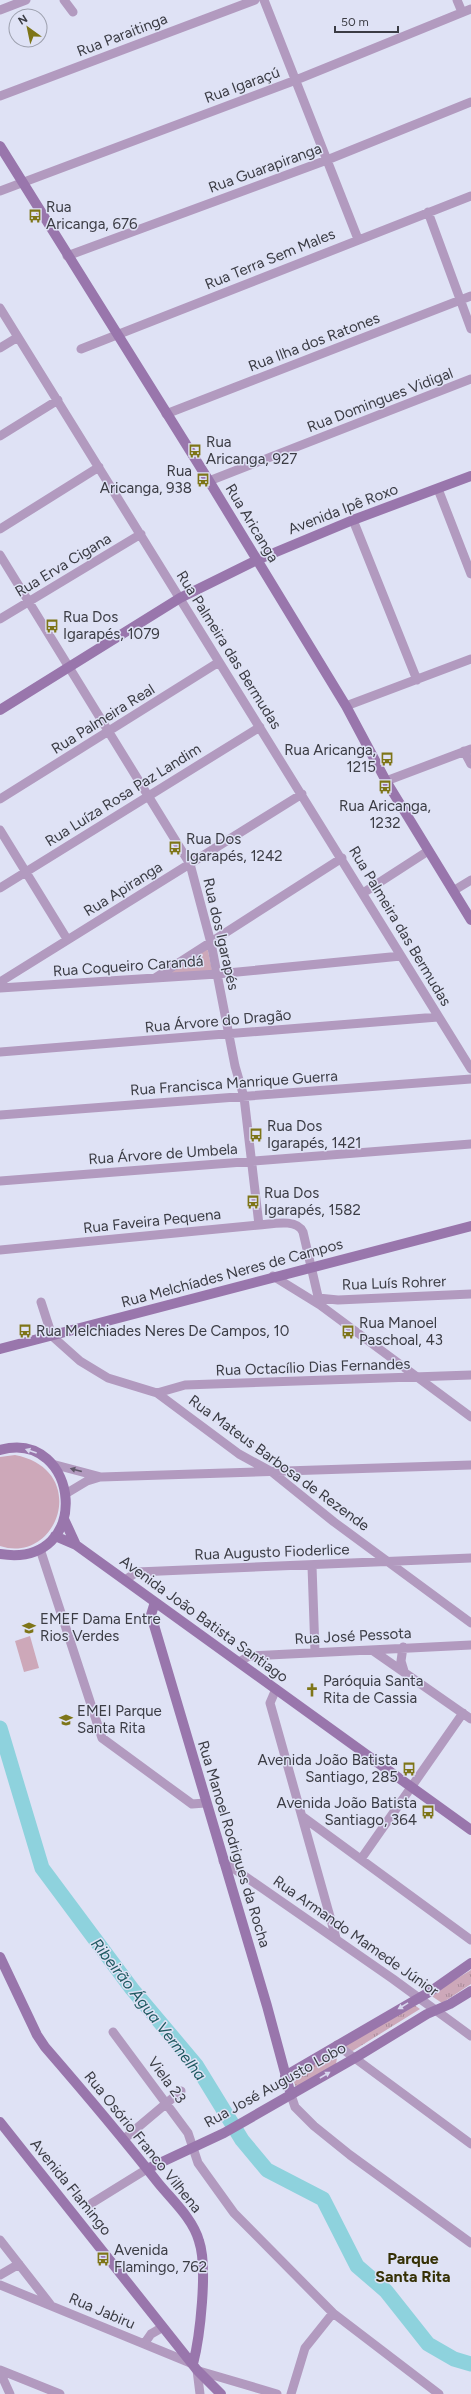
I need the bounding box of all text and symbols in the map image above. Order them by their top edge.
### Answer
north arrow [8,8,48,48]
scale bar [335,8,398,34]
street label: Rua Paraitinga [74,9,170,61]
text: N [16,12,30,28]
text: 50 m [341,15,369,29]
street label: Rua Igaraçú [202,63,282,107]
street label: Rua Guarapiranga [206,139,324,197]
place label: Rua Aricanga, 676 [46,198,138,233]
bus stop icon: Rua Aricanga, 676 [27,208,43,224]
street label: Rua Terra Sem Males [202,225,338,293]
street label: Rua Ilha dos Ratones [246,309,382,375]
street label: Rua Domingues Vidigal [305,364,455,436]
place label: Rua Aricanga, 927 [206,433,297,468]
bus stop icon: Rua Aricanga, 927 [187,443,203,459]
place label: Rua Aricanga, 938 [100,462,192,497]
bus stop icon: Rua Aricanga, 938 [195,472,211,488]
street label: Rua Aricanga [222,480,282,566]
street label: Avenida Ipê Roxo [285,480,401,538]
street label: Rua Erva Cigana [12,529,114,601]
street label: Rua Palmeira das Bermudas [173,567,285,733]
place label: Rua Dos Igarapés, 1079 [63,608,160,643]
bus stop icon: Rua Dos Igarapés, 1079 [44,618,60,634]
street label: Rua Palmeira Real [48,680,158,758]
street label: Rua Luíza Rosa Paz Landim [42,740,204,850]
place label: Rua Aricanga, 1215 [284,741,376,776]
bus stop icon: Rua Aricanga, 1215 [379,751,395,767]
bus stop icon: Rua Aricanga, 1232 [377,779,393,795]
place label: Rua Aricanga, 1232 [339,797,431,832]
place label: Rua Dos Igarapés, 1242 [186,830,283,865]
bus stop icon: Rua Dos Igarapés, 1242 [167,840,183,856]
street label: Rua Palmeira das Bermudas [345,843,455,1009]
street label: Rua Apiranga [80,858,166,920]
street label: Rua dos Igarapés [199,876,243,992]
street label: Rua Coqueiro Carandá [52,952,204,980]
street label: Rua Árvore do Dragão [144,1006,292,1036]
street label: Rua Francisca Manrique Guerra [130,1067,338,1099]
place label: Rua Dos Igarapés, 1421 [267,1117,362,1152]
bus stop icon: Rua Dos Igarapés, 1421 [248,1127,264,1143]
street label: Rua Árvore de Umbela [88,1140,238,1168]
place label: Rua Dos Igarapés, 1582 [264,1184,361,1219]
bus stop icon: Rua Dos Igarapés, 1582 [245,1194,261,1210]
street label: Rua Faveira Pequena [82,1205,222,1237]
street label: Rua Melchíades Neres de Campos [119,1235,345,1311]
street label: Rua Luís Rohrer [342,1272,446,1294]
place label: Rua Manoel Paschoal, 43 [359,1314,443,1349]
place label: Rua Melchiades Neres De Campos, 10 [36,1322,289,1340]
bus stop icon: Rua Melchiades Neres De Campos, 10 [17,1323,33,1339]
bus stop icon: Rua Manoel Paschoal, 43 [340,1324,356,1340]
street label: Rua Octacílio Dias Fernandes [215,1355,411,1379]
street label: Rua Mateus Barbosa de Rezende [185,1391,373,1535]
one-way arrow [24,1448,36,1454]
one-way arrow [70,1467,83,1473]
street label: Rua Augusto Fioderlice [194,1540,350,1564]
street label: Avenida João Batista Santiago [116,1552,292,1686]
place label: EMEF Dama Entre Rios Verdes [40,1610,161,1645]
school or university icon: EMEF Dama Entre Rios Verdes [21,1620,37,1636]
street label: Rua José Pessota [294,1624,412,1648]
place label: Paróquia Santa Rita de Cassia [323,1672,423,1707]
church icon: Paróquia Santa Rita de Cassia [304,1682,320,1698]
place label: EMEI Parque Santa Rita [77,1702,162,1737]
school or university icon: EMEI Parque Santa Rita [58,1712,74,1728]
street label: Rua Manoel Rodrigues da Rocha [194,1738,274,1950]
place label: Avenida João Batista Santiago, 285 [258,1751,398,1786]
bus stop icon: Avenida João Batista Santiago, 285 [401,1761,417,1777]
place label: Avenida João Batista Santiago, 364 [277,1794,417,1829]
bus stop icon: Avenida João Batista Santiago, 364 [420,1804,436,1820]
street label: Rua Armando Mamede Júnior [270,1872,442,2000]
water label: Ribeirão Água Vermelha [87,1934,210,2084]
one-way arrow [397,2002,409,2009]
street label: Rua José Augusto Lobo [201,2038,349,2131]
street label: Viela 23 [144,2053,190,2107]
street label: Rua Osório Franco Vilhena [80,2068,206,2216]
one-way arrow [319,2072,331,2079]
street label: Avenida Flamingo [27,2135,116,2239]
place label: Avenida Flamingo, 762 [114,2241,207,2276]
district label: Parque Santa Rita [375,2249,451,2286]
bus stop icon: Avenida Flamingo, 762 [95,2251,111,2267]
street label: Rua Jabiru [66,2289,138,2333]

